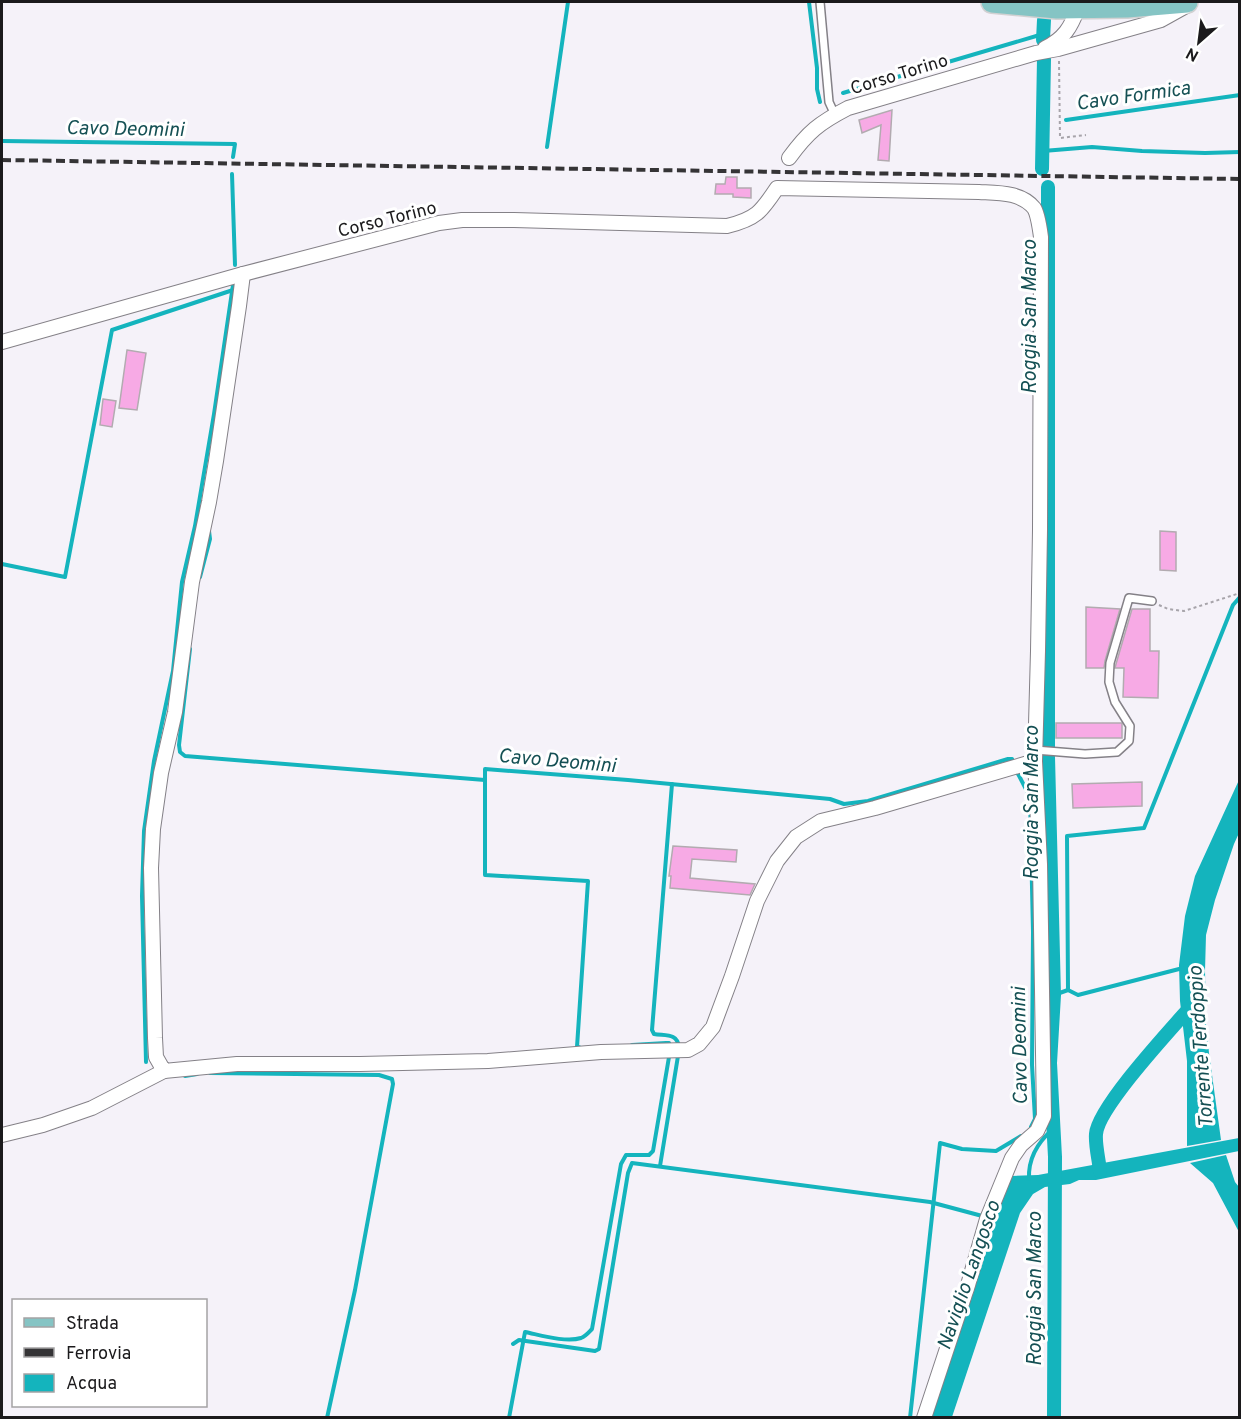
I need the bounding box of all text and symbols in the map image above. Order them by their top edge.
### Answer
north arrow [1169,12,1229,72]
text: N [1183,42,1203,65]
street label: Corso Torino [848,50,951,101]
water label: Cavo Formica [1074,76,1193,118]
water label: Cavo Deomini [66,116,185,144]
street label: Corso Torino [336,197,439,244]
water label: Roggia San Marco [1018,239,1044,394]
water label: Roggia San Marco [1020,725,1046,880]
water label: Cavo Deomini [497,744,618,780]
water label: Torrente Terdoppio [1183,965,1221,1129]
water label: Cavo Deomini [1007,986,1035,1105]
water label: Naviglio Langosco [932,1197,1008,1354]
water label: Roggia San Marco [1023,1211,1049,1366]
legend [12,1299,207,1407]
text: Strada [66,1313,119,1336]
text: Ferrovia [66,1343,131,1366]
text: Acqua [66,1373,117,1396]

